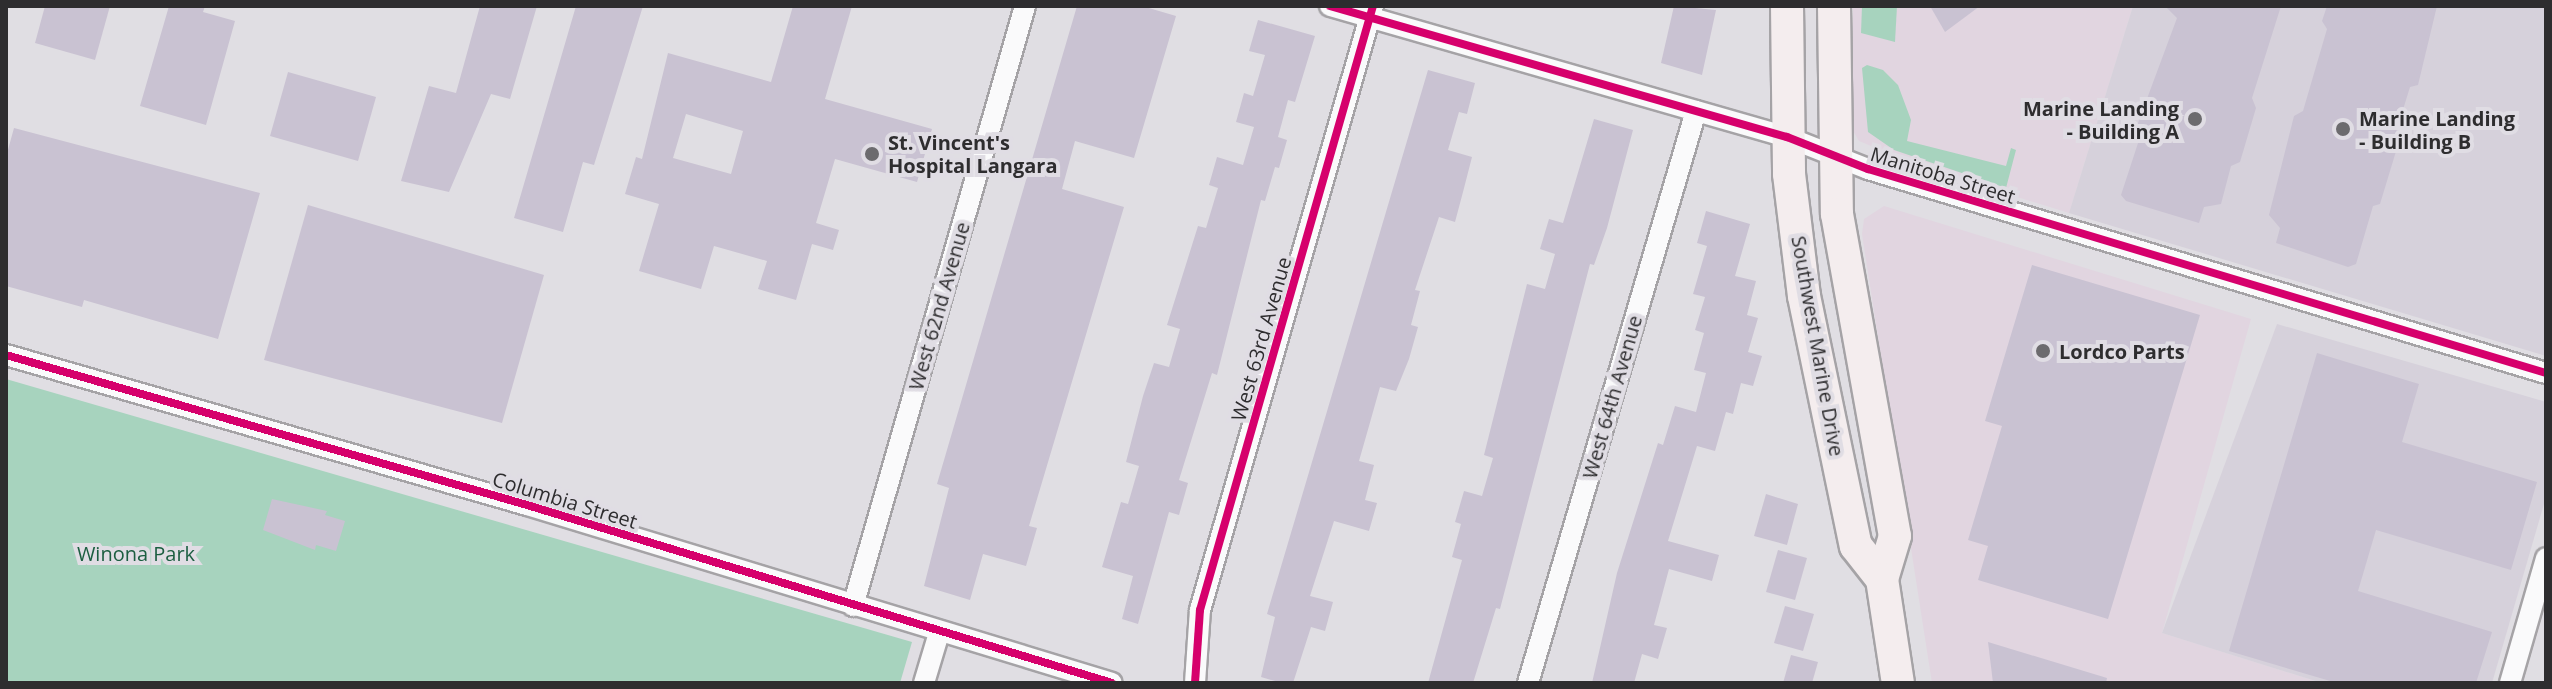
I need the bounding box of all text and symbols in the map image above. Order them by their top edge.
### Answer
place label: Marine Landing - Building A [2023,96,2179,143]
place label: Marine Landing - Building B [2359,106,2515,153]
marker: Marine Landing - Building A [2186,110,2204,128]
marker: Marine Landing - Building B [2334,120,2352,138]
place label: St. Vincent's Hospital Langara [888,130,1058,177]
street label: Manitoba Street [1868,142,2018,208]
marker: St. Vincent's Hospital Langara [863,145,881,163]
street label: West 62nd Avenue [904,219,974,393]
street label: Southwest Marine Drive [1787,234,1849,458]
street label: West 63rd Avenue [1226,254,1296,424]
street label: West 64th Avenue [1577,313,1647,481]
place label: Lordco Parts [2059,339,2185,363]
marker: Lordco Parts [2034,342,2052,360]
street label: Columbia Street [490,467,640,533]
park label: Winona Park [77,541,195,565]

